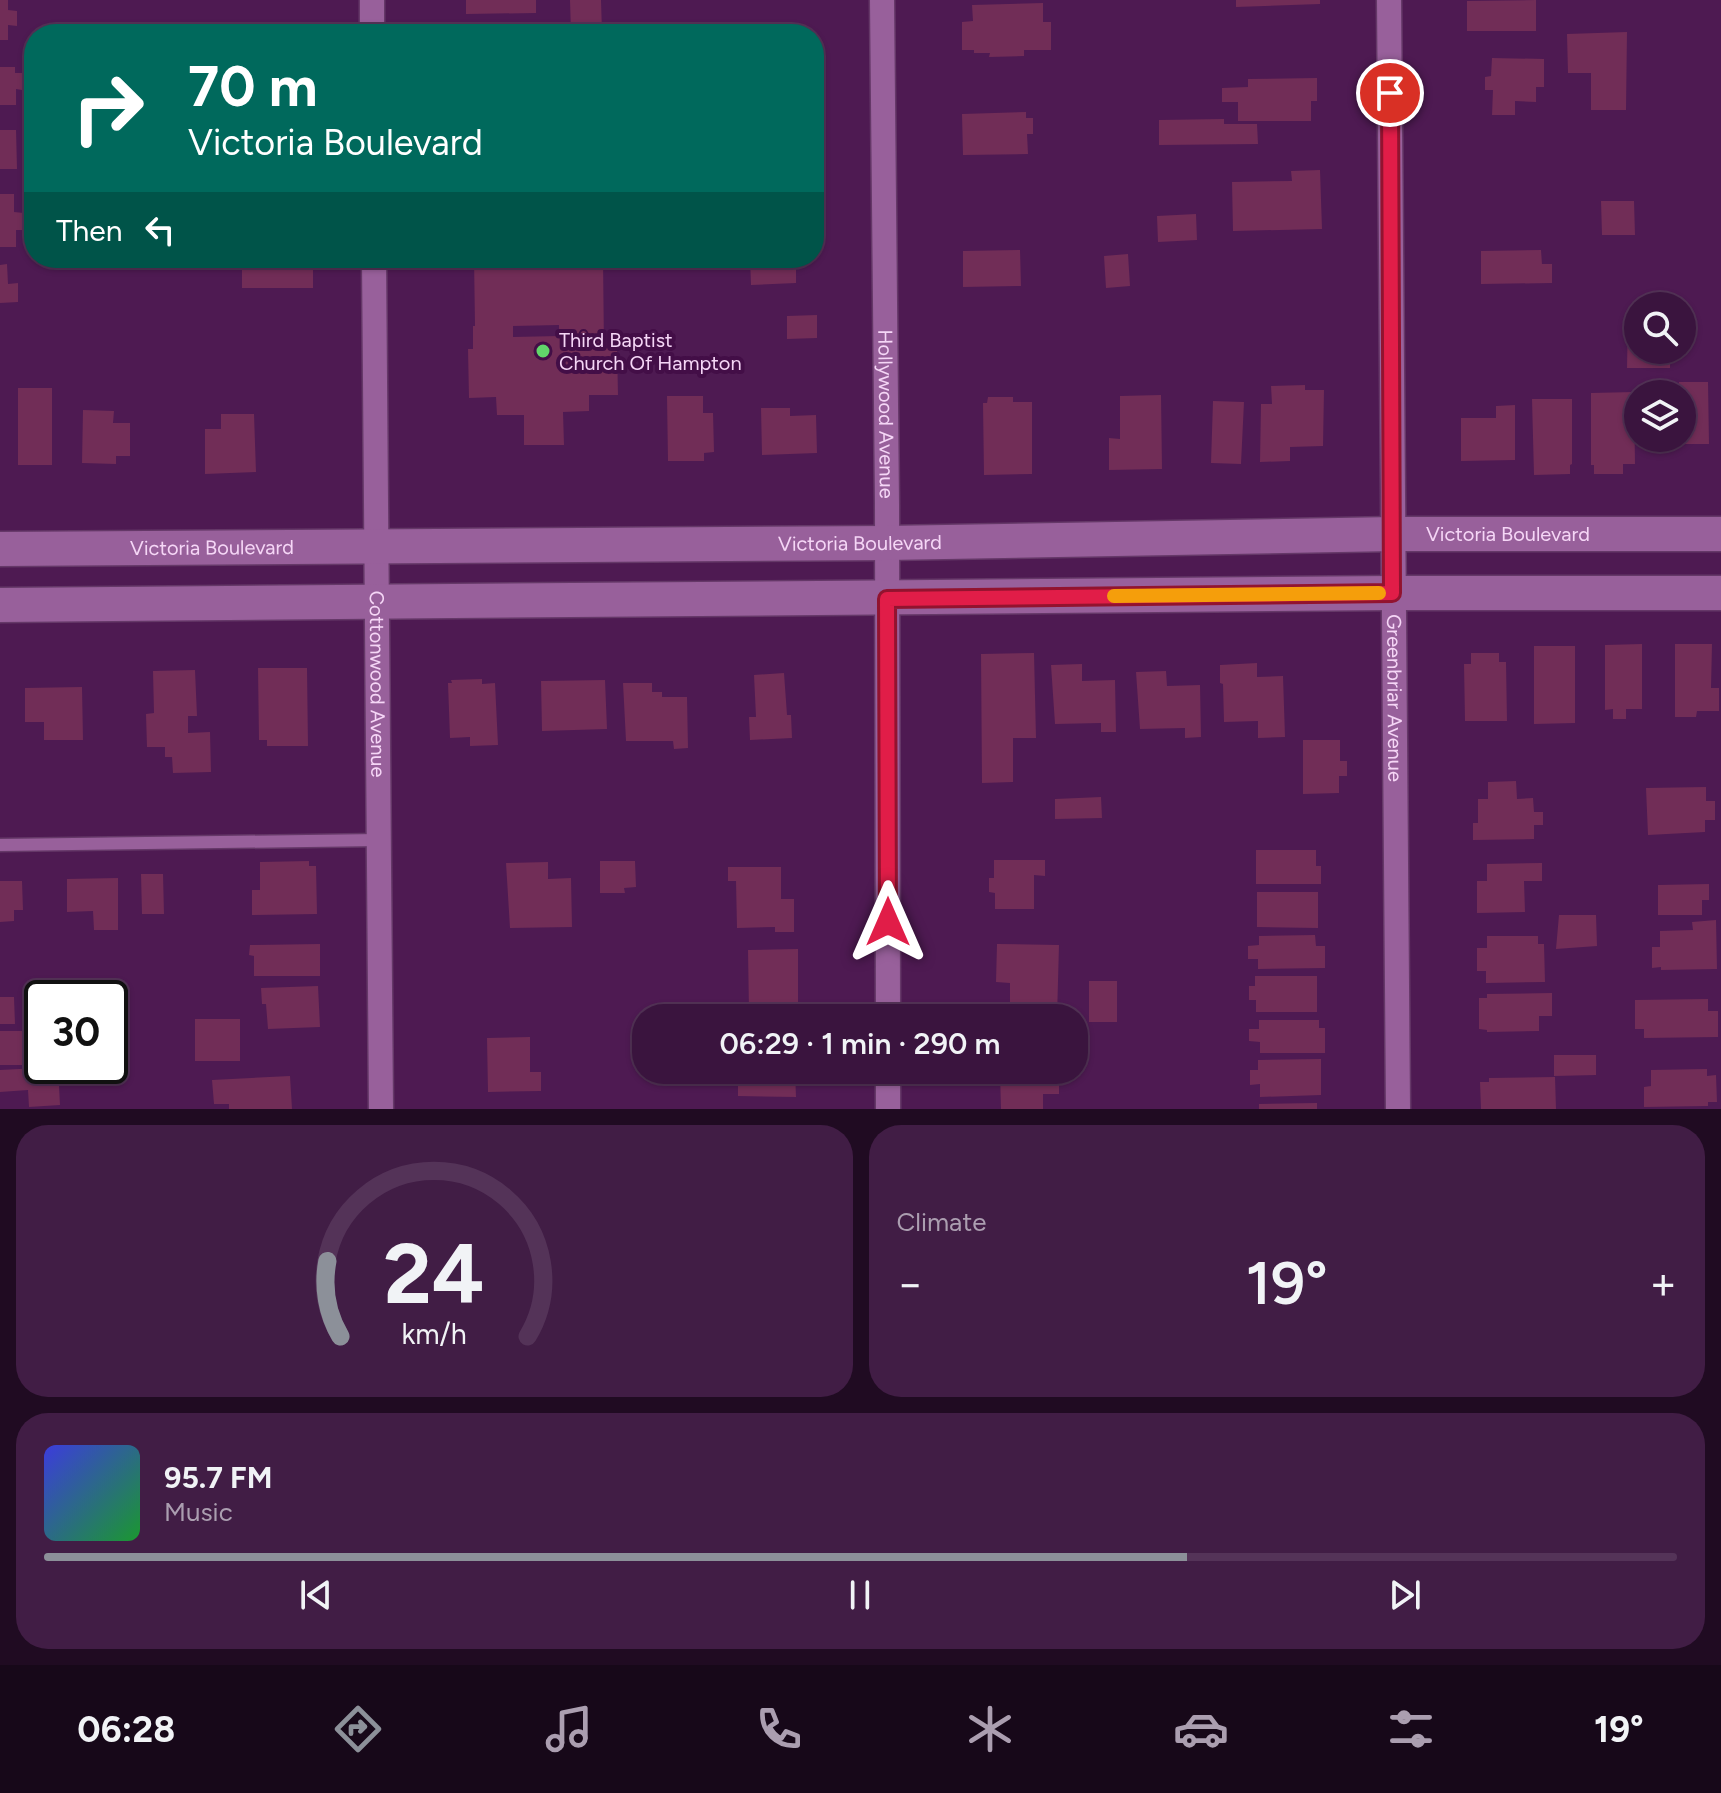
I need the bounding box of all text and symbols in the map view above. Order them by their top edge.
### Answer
text: 70 m [188,53,318,120]
icon: right [56,56,160,160]
pin [1356,59,1424,127]
icon: arrive [1368,71,1412,115]
text: Victoria Boulevard [188,121,483,164]
icon: left [138,208,182,252]
text: Then [56,212,122,249]
map controls [1624,292,1696,452]
button: search [1624,292,1696,364]
place label: Third Baptist Church Of Hampton [559,328,742,375]
street label: Hollywood Avenue [873,329,899,499]
marker: Third Baptist Church Of Hampton [534,342,552,360]
button: layers [1624,380,1696,452]
street label: Victoria Boulevard [1426,522,1590,546]
street label: Victoria Boulevard [778,530,942,556]
street label: Victoria Boulevard [130,535,294,560]
street label: Cottonwood Avenue [365,591,390,778]
street label: Greenbriar Avenue [1382,614,1407,782]
position arrow [846,880,930,964]
speed limit sign: 30 [24,980,128,1084]
text: 06:29 · 1 min · 290 m [720,1025,1000,1062]
text: Climate [897,1206,986,1238]
text: 24 [384,1224,485,1324]
text: 19° [1246,1247,1328,1319]
text: − [897,1257,924,1310]
text: + [1650,1257,1677,1310]
text: km/h [402,1317,467,1351]
text: 95.7 FM [164,1459,272,1496]
text: Music [164,1496,233,1528]
icon: previous [294,1573,338,1617]
icon: pause [838,1573,882,1617]
icon: next [1383,1573,1427,1617]
icon: directions [330,1701,386,1757]
icon: music [541,1701,597,1757]
icon: phone [751,1701,807,1757]
icon: climate [962,1701,1018,1757]
icon: car [1173,1701,1229,1757]
icon: filters [1383,1701,1439,1757]
text: 06:28 [77,1708,175,1751]
text: 19° [1594,1708,1644,1751]

